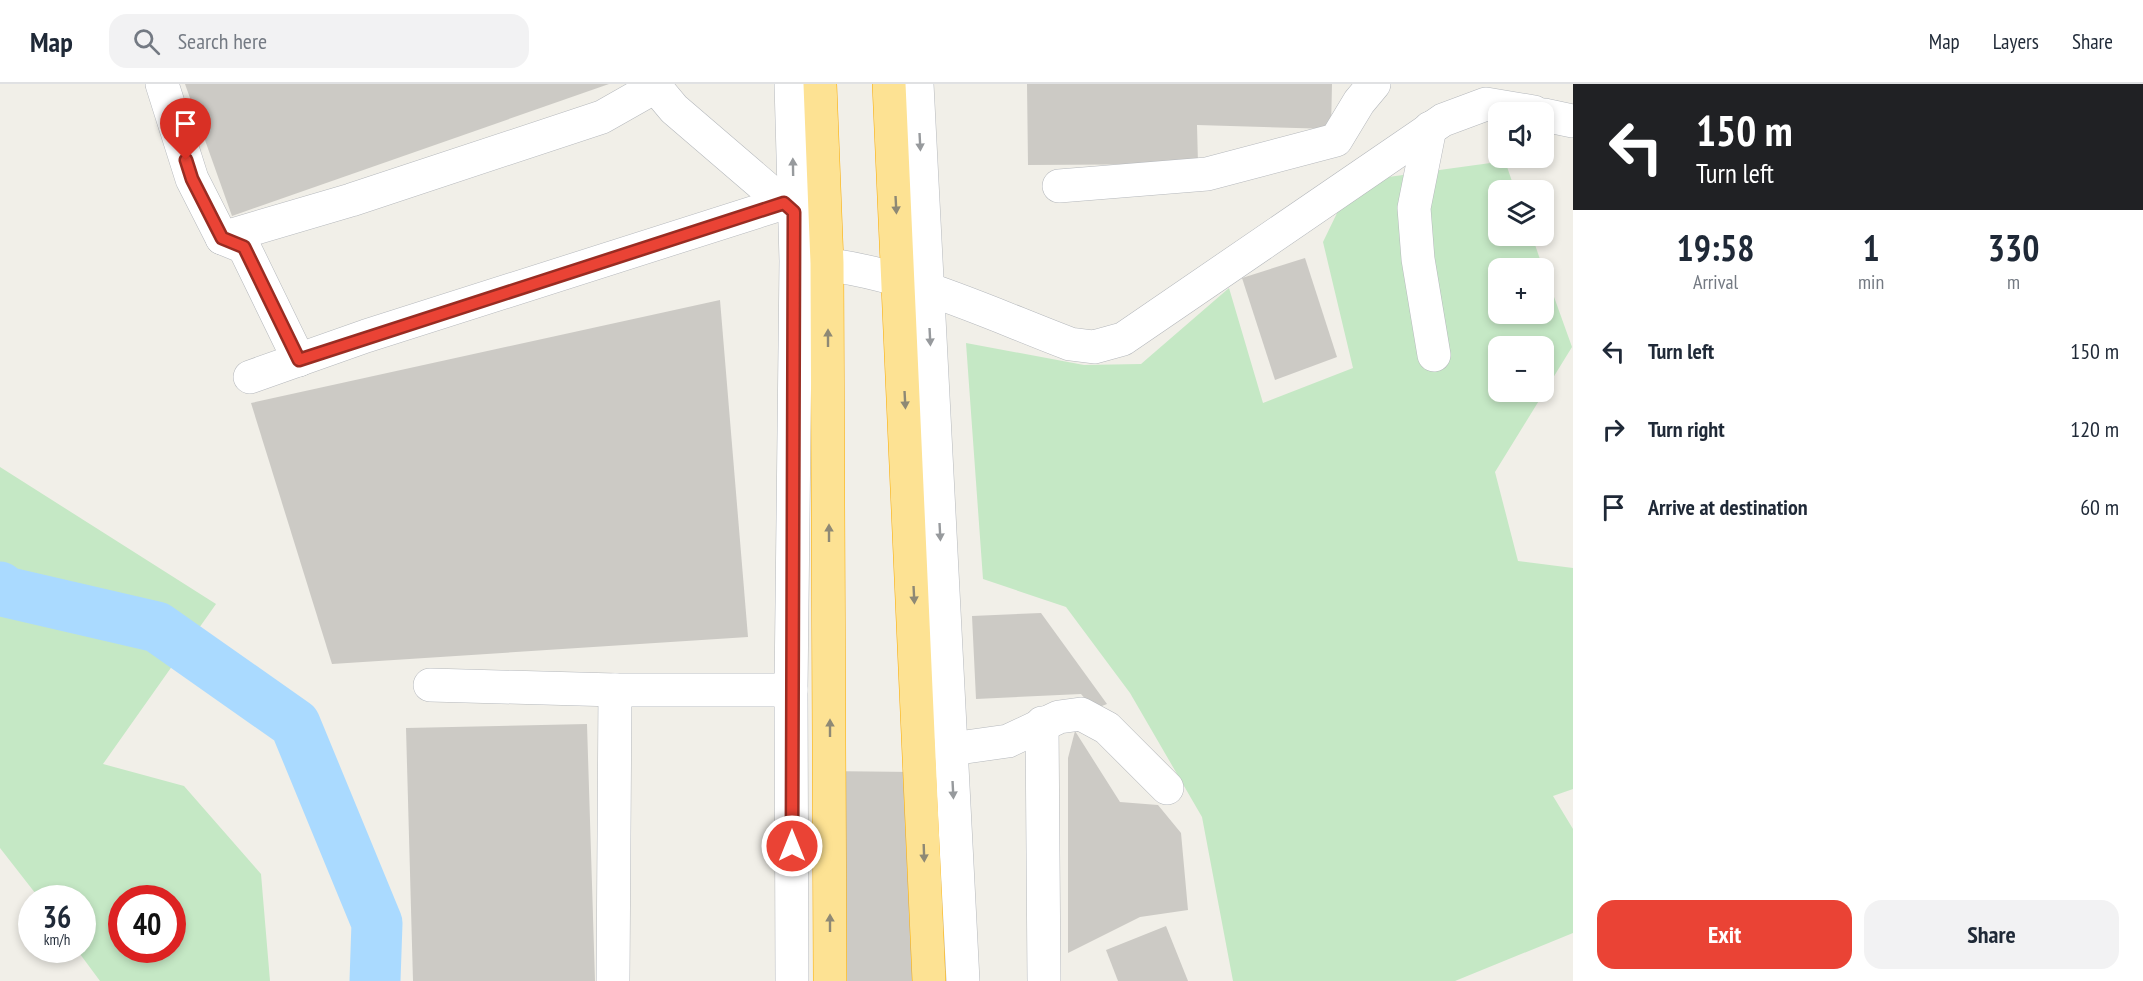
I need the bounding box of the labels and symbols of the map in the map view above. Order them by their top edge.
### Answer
pin [160,98,211,160]
one-way arrow [915,133,924,152]
one-way arrow [788,157,798,176]
one-way arrow [891,196,900,215]
one-way arrow [823,328,833,347]
one-way arrow [926,328,935,347]
one-way arrow [901,391,910,410]
one-way arrow [936,522,945,541]
one-way arrow [824,523,834,542]
one-way arrow [909,585,918,604]
one-way arrow [825,718,835,737]
one-way arrow [949,780,958,799]
position arrow [760,814,824,878]
one-way arrow [920,843,929,862]
speed limit sign: 40 [108,885,186,963]
one-way arrow [825,913,835,932]

